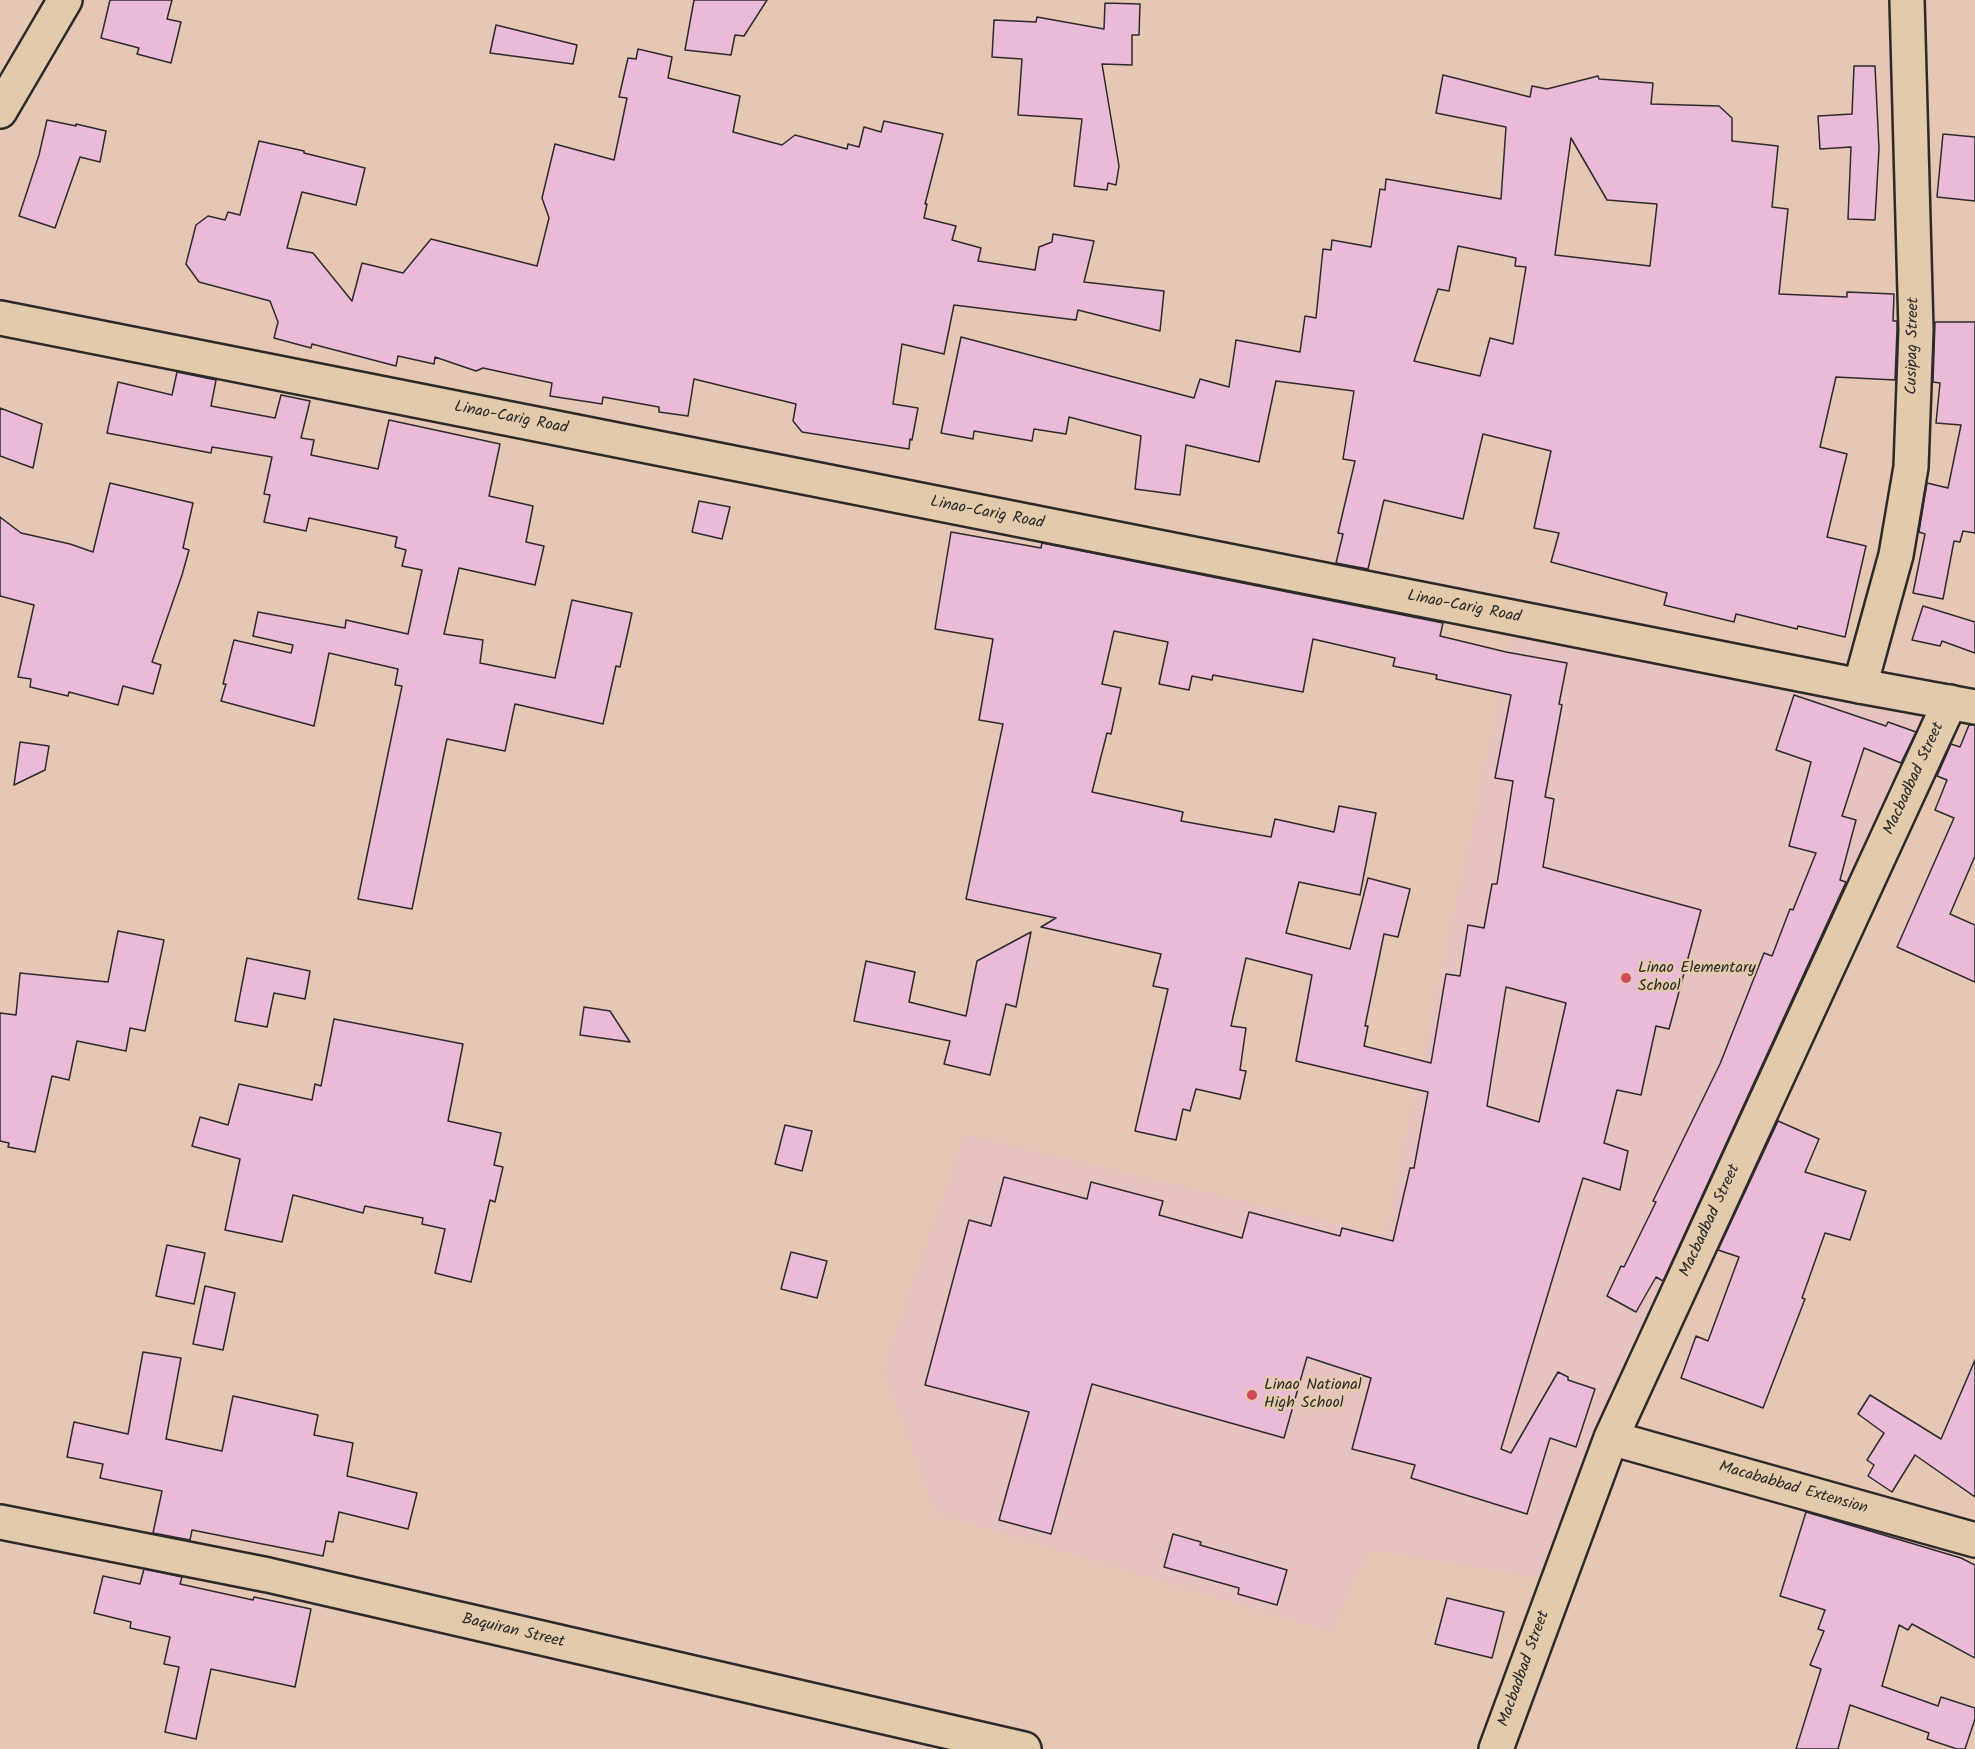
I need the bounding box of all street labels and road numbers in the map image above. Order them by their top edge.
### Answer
street label: Cusipag Street [1904,297,1924,395]
street label: Linao-Carig Road [453,399,569,439]
street label: Linao-Carig Road [929,494,1045,534]
street label: Linao-Carig Road [1406,588,1522,628]
street label: Macbadbad Street [1881,720,1949,838]
street label: Macbadbad Street [1677,1162,1745,1280]
street label: Macababbad Extension [1716,1459,1870,1519]
street label: Macbadbad Street [1495,1608,1555,1730]
street label: Baquiran Street [460,1611,566,1653]

